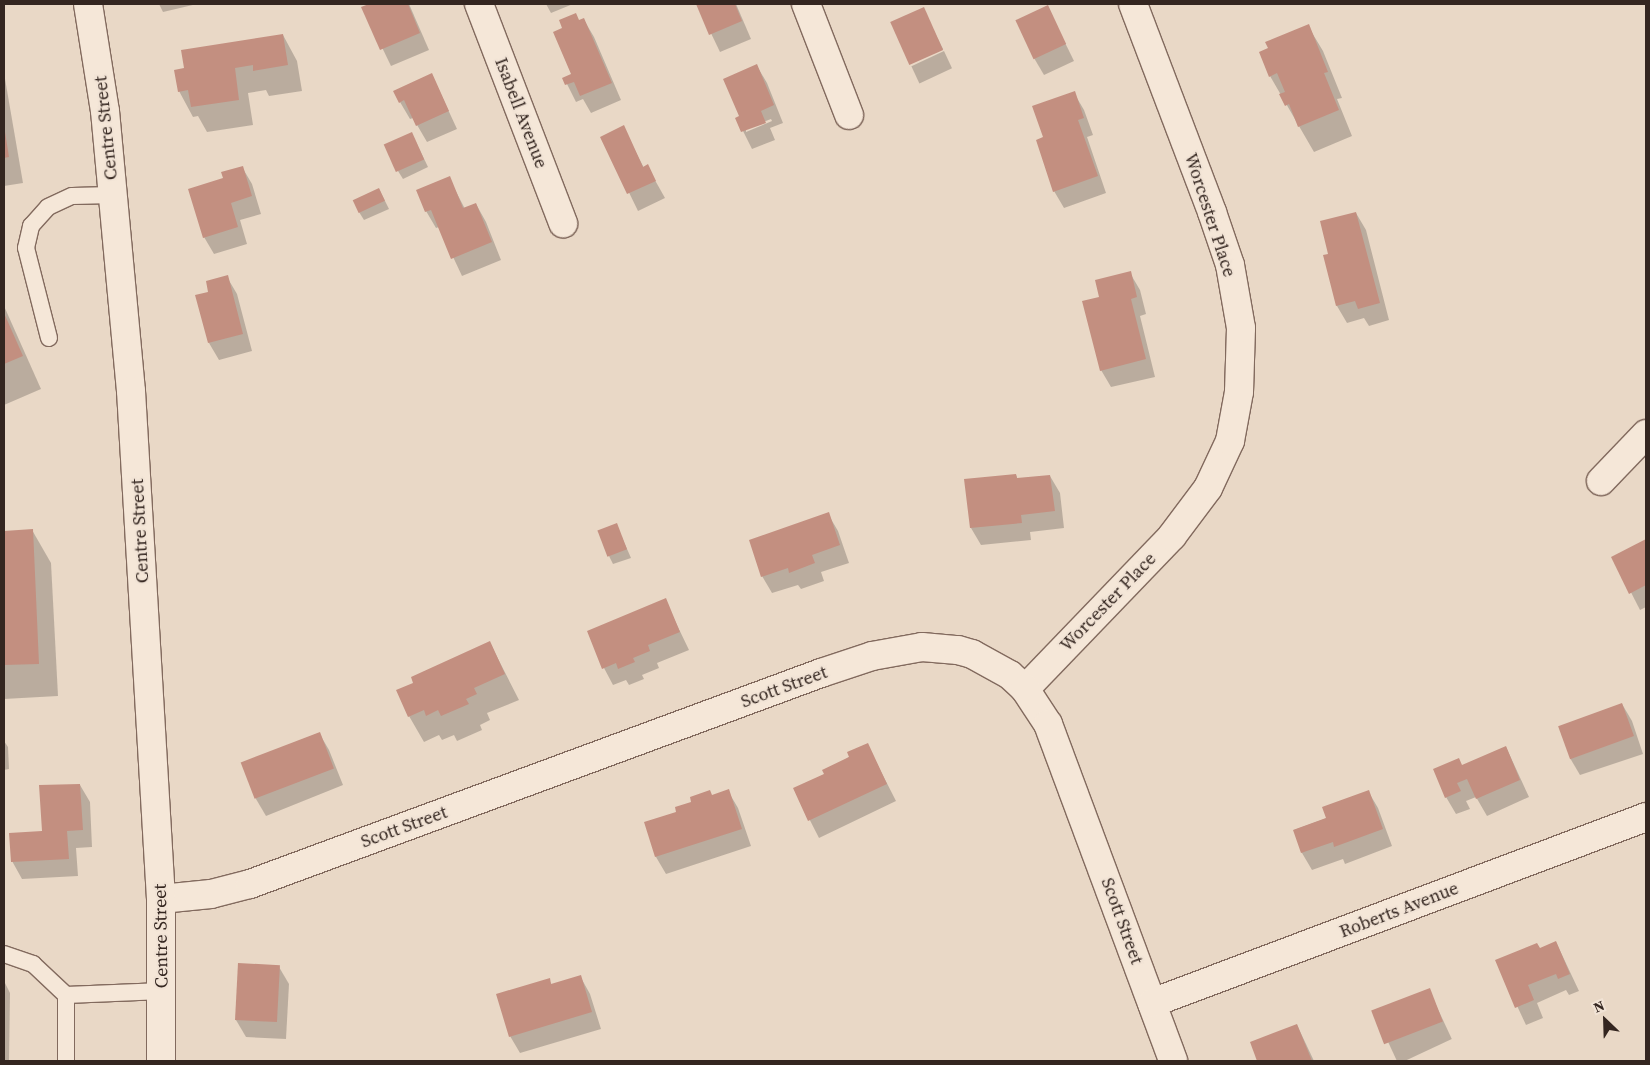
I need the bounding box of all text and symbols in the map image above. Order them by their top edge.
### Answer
street label: Isabell Avenue [490,55,552,171]
street label: Centre Street [90,75,122,181]
street label: Worcester Place [1180,150,1240,280]
street label: Centre Street [126,478,154,584]
street label: Worcester Place [1055,548,1161,656]
street label: Scott Street [738,661,830,713]
street label: Scott Street [358,801,450,853]
street label: Scott Street [1096,875,1148,967]
street label: Roberts Avenue [1336,877,1462,943]
street label: Centre Street [149,884,173,988]
north arrow [1580,995,1630,1045]
text: N [1590,995,1608,1018]

